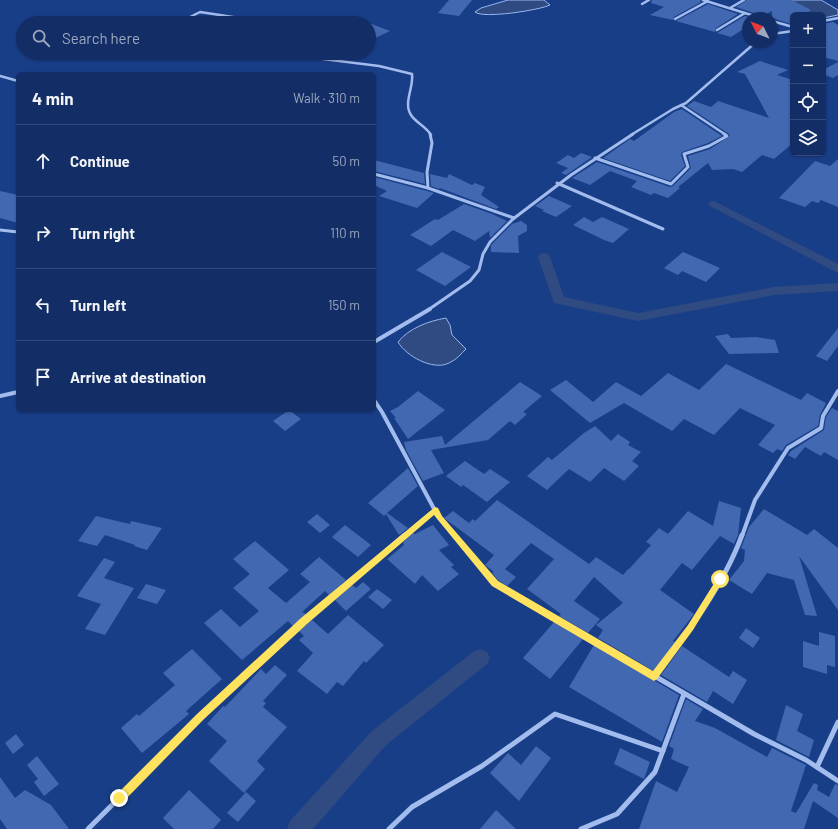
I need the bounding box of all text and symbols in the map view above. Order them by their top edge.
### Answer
north arrow [742,12,778,48]
map controls [790,12,826,156]
button: + [790,12,826,48]
search box [16,16,376,60]
icon: search [30,27,52,49]
text: Search here [62,29,140,47]
button: − [790,48,826,84]
button: locate [790,84,826,120]
text: 4 min [32,88,74,108]
text: Walk · 310 m [293,90,360,106]
button: layers [790,120,826,156]
icon: ahead [32,150,54,172]
text: Continue [70,152,130,170]
text: 50 m [333,153,360,169]
icon: right [32,222,54,244]
text: Turn right [70,224,135,242]
text: 110 m [330,225,360,241]
icon: left [32,294,54,316]
text: Turn left [70,296,126,314]
text: 150 m [328,297,360,313]
icon: arrive [32,366,54,388]
text: Arrive at destination [70,368,206,386]
route start [711,570,729,588]
route end [110,789,128,807]

